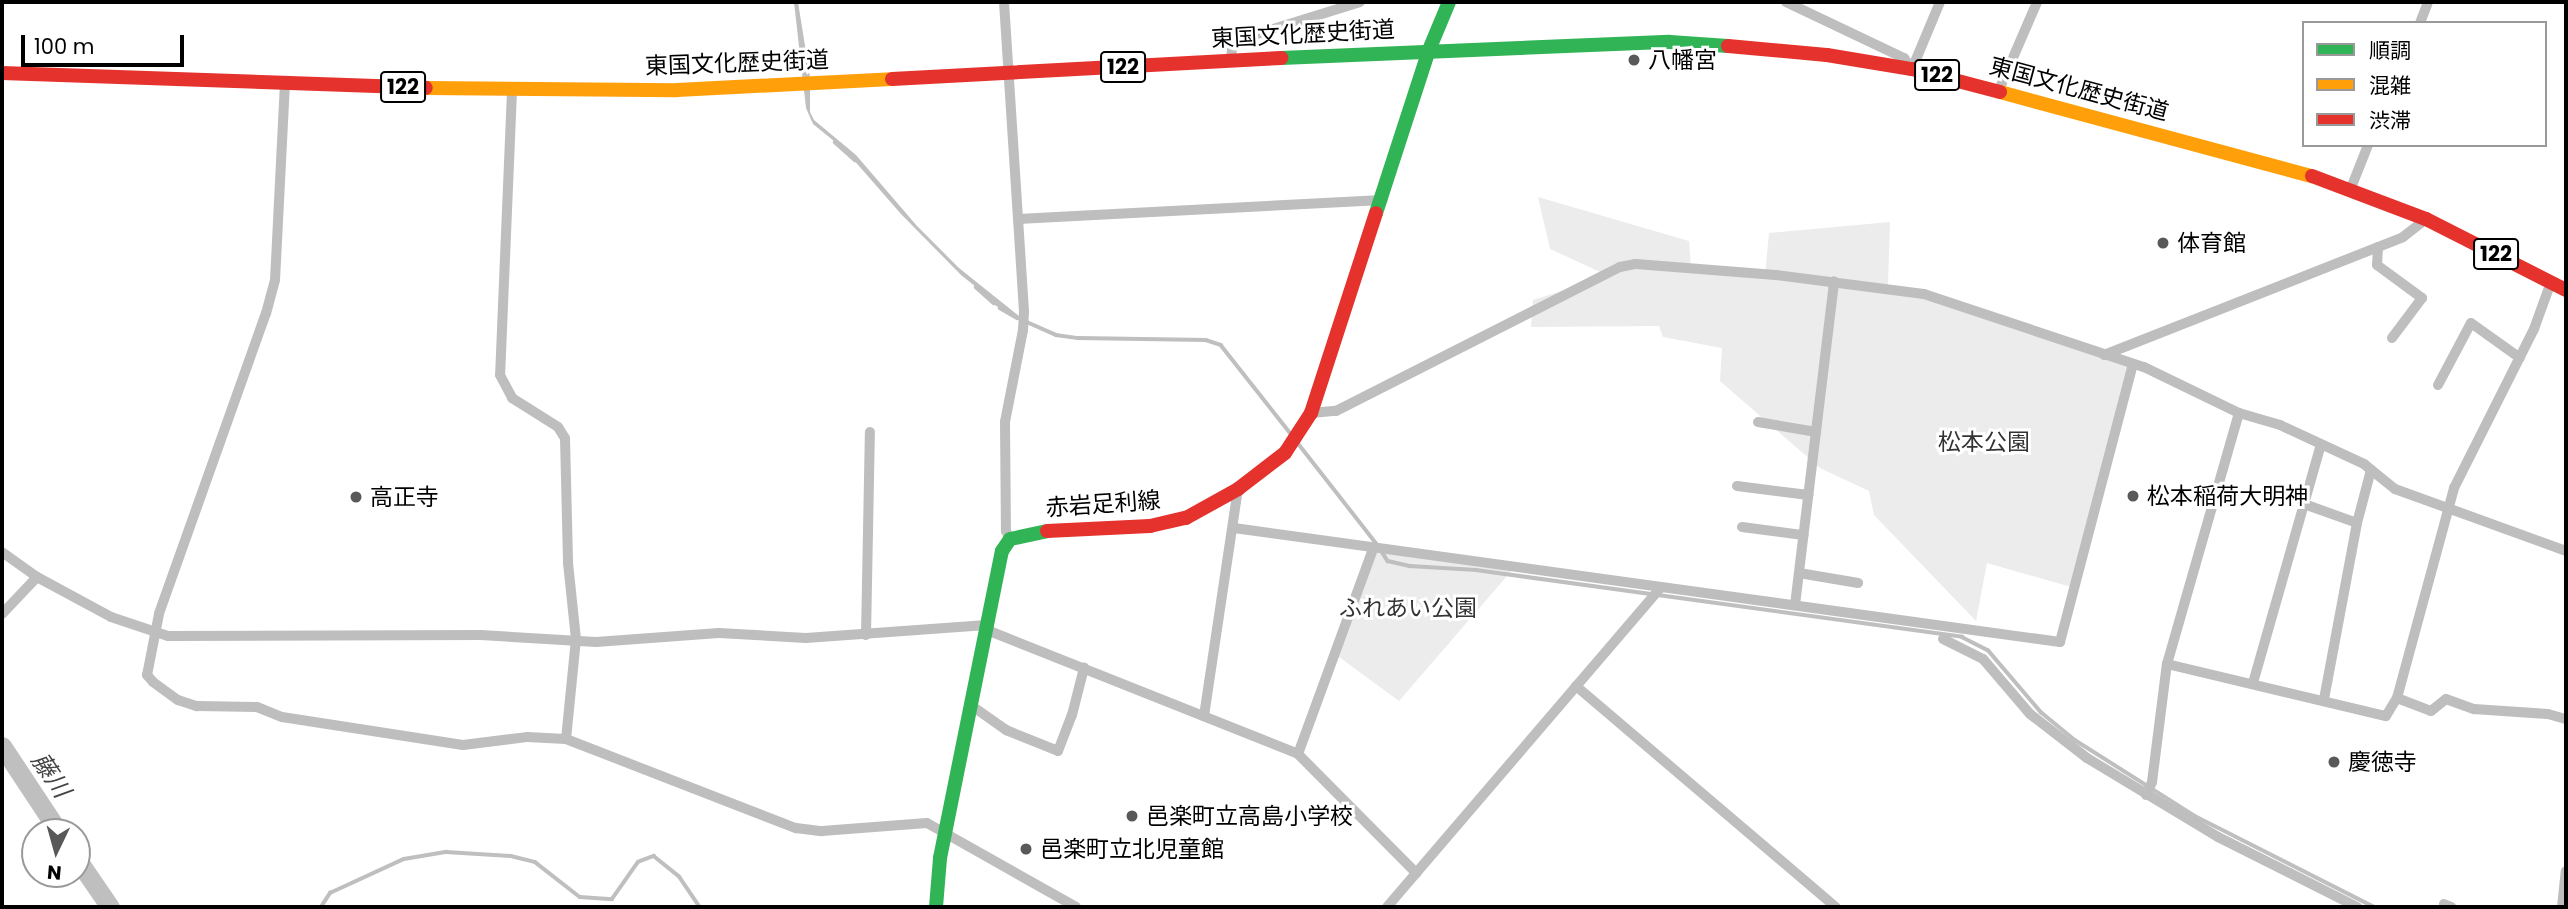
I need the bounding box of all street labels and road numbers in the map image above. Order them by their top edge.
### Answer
street label: 東国文化歴史街道 [1210,15,1396,53]
street label: 東国文化歴史街道 [645,46,829,80]
road number: 122 [1098,50,1148,84]
street label: 東国文化歴史街道 [1987,52,2171,126]
road number: 122 [1912,57,1962,92]
road number: 122 [378,70,428,104]
road number: 122 [2472,236,2520,272]
street label: 赤岩足利線 [1045,486,1161,522]

